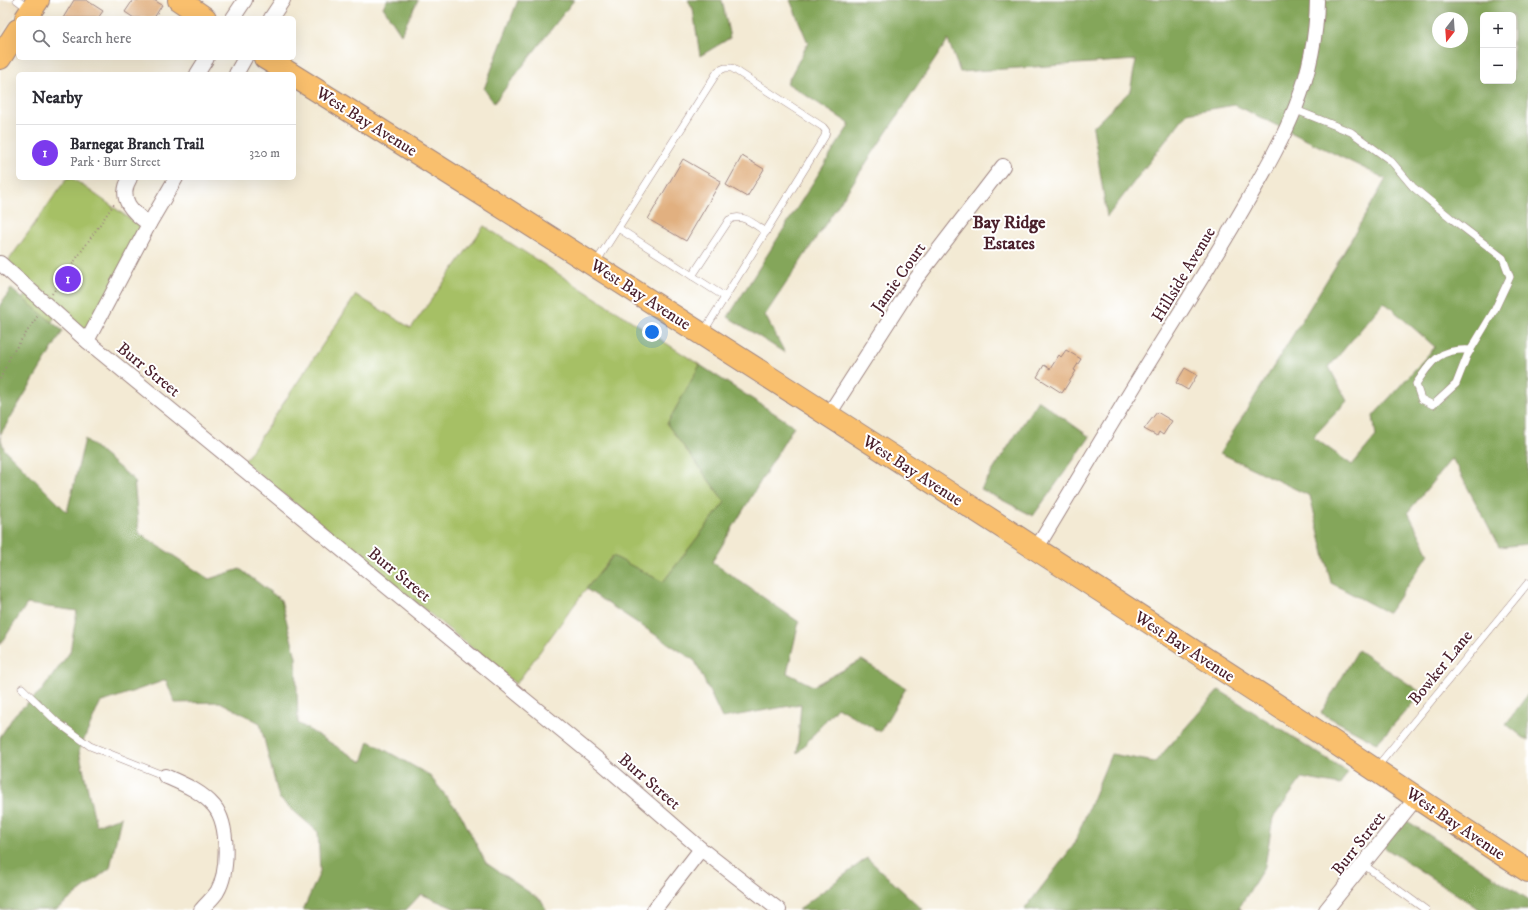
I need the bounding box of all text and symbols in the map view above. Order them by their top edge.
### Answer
north arrow [1432,12,1468,48]
map controls [1480,12,1516,84]
button: + [1480,12,1516,48]
search box [16,16,296,60]
icon: search [30,27,52,49]
text: Search here [62,29,131,48]
button: − [1480,48,1516,84]
street label: West Bay Avenue [311,81,421,162]
text: Nearby [32,87,82,109]
text: Barnegat Branch Trail [70,135,204,154]
text: 1 [43,145,47,161]
text: 320 m [249,145,280,161]
text: Park · Burr Street [70,154,161,170]
district label: Bay Ridge Estates [972,212,1046,255]
street label: Hillside Avenue [1147,223,1221,326]
street label: Jamie Court [865,238,931,319]
street label: West Bay Avenue [585,254,695,335]
pin: 1 [55,264,81,294]
your location [642,322,662,342]
street label: Burr Street [112,337,185,402]
street label: West Bay Avenue [857,430,967,511]
street label: Burr Street [363,542,436,607]
street label: West Bay Avenue [1129,606,1239,687]
street label: Bowker Lane [1404,626,1478,710]
street label: Burr Street [614,749,685,815]
street label: West Bay Avenue [1401,782,1509,865]
street label: Burr Street [1327,807,1391,880]

